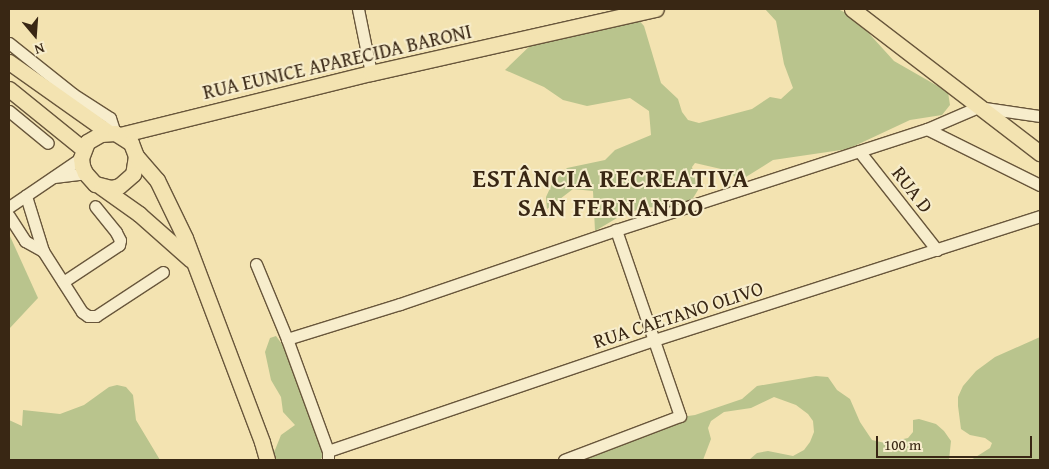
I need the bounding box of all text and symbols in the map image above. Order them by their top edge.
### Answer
north arrow [10,10,60,60]
street label: RUA EUNICE APARECIDA BARONI [200,18,474,104]
text: N [32,38,47,60]
street label: RUA D [887,161,939,217]
district label: ESTÂNCIA RECREATIVA SAN FERNANDO [470,164,752,223]
street label: RUA CAETANO OLIVO [590,275,766,353]
scale bar [879,426,1035,458]
text: 100 m [884,434,921,455]

